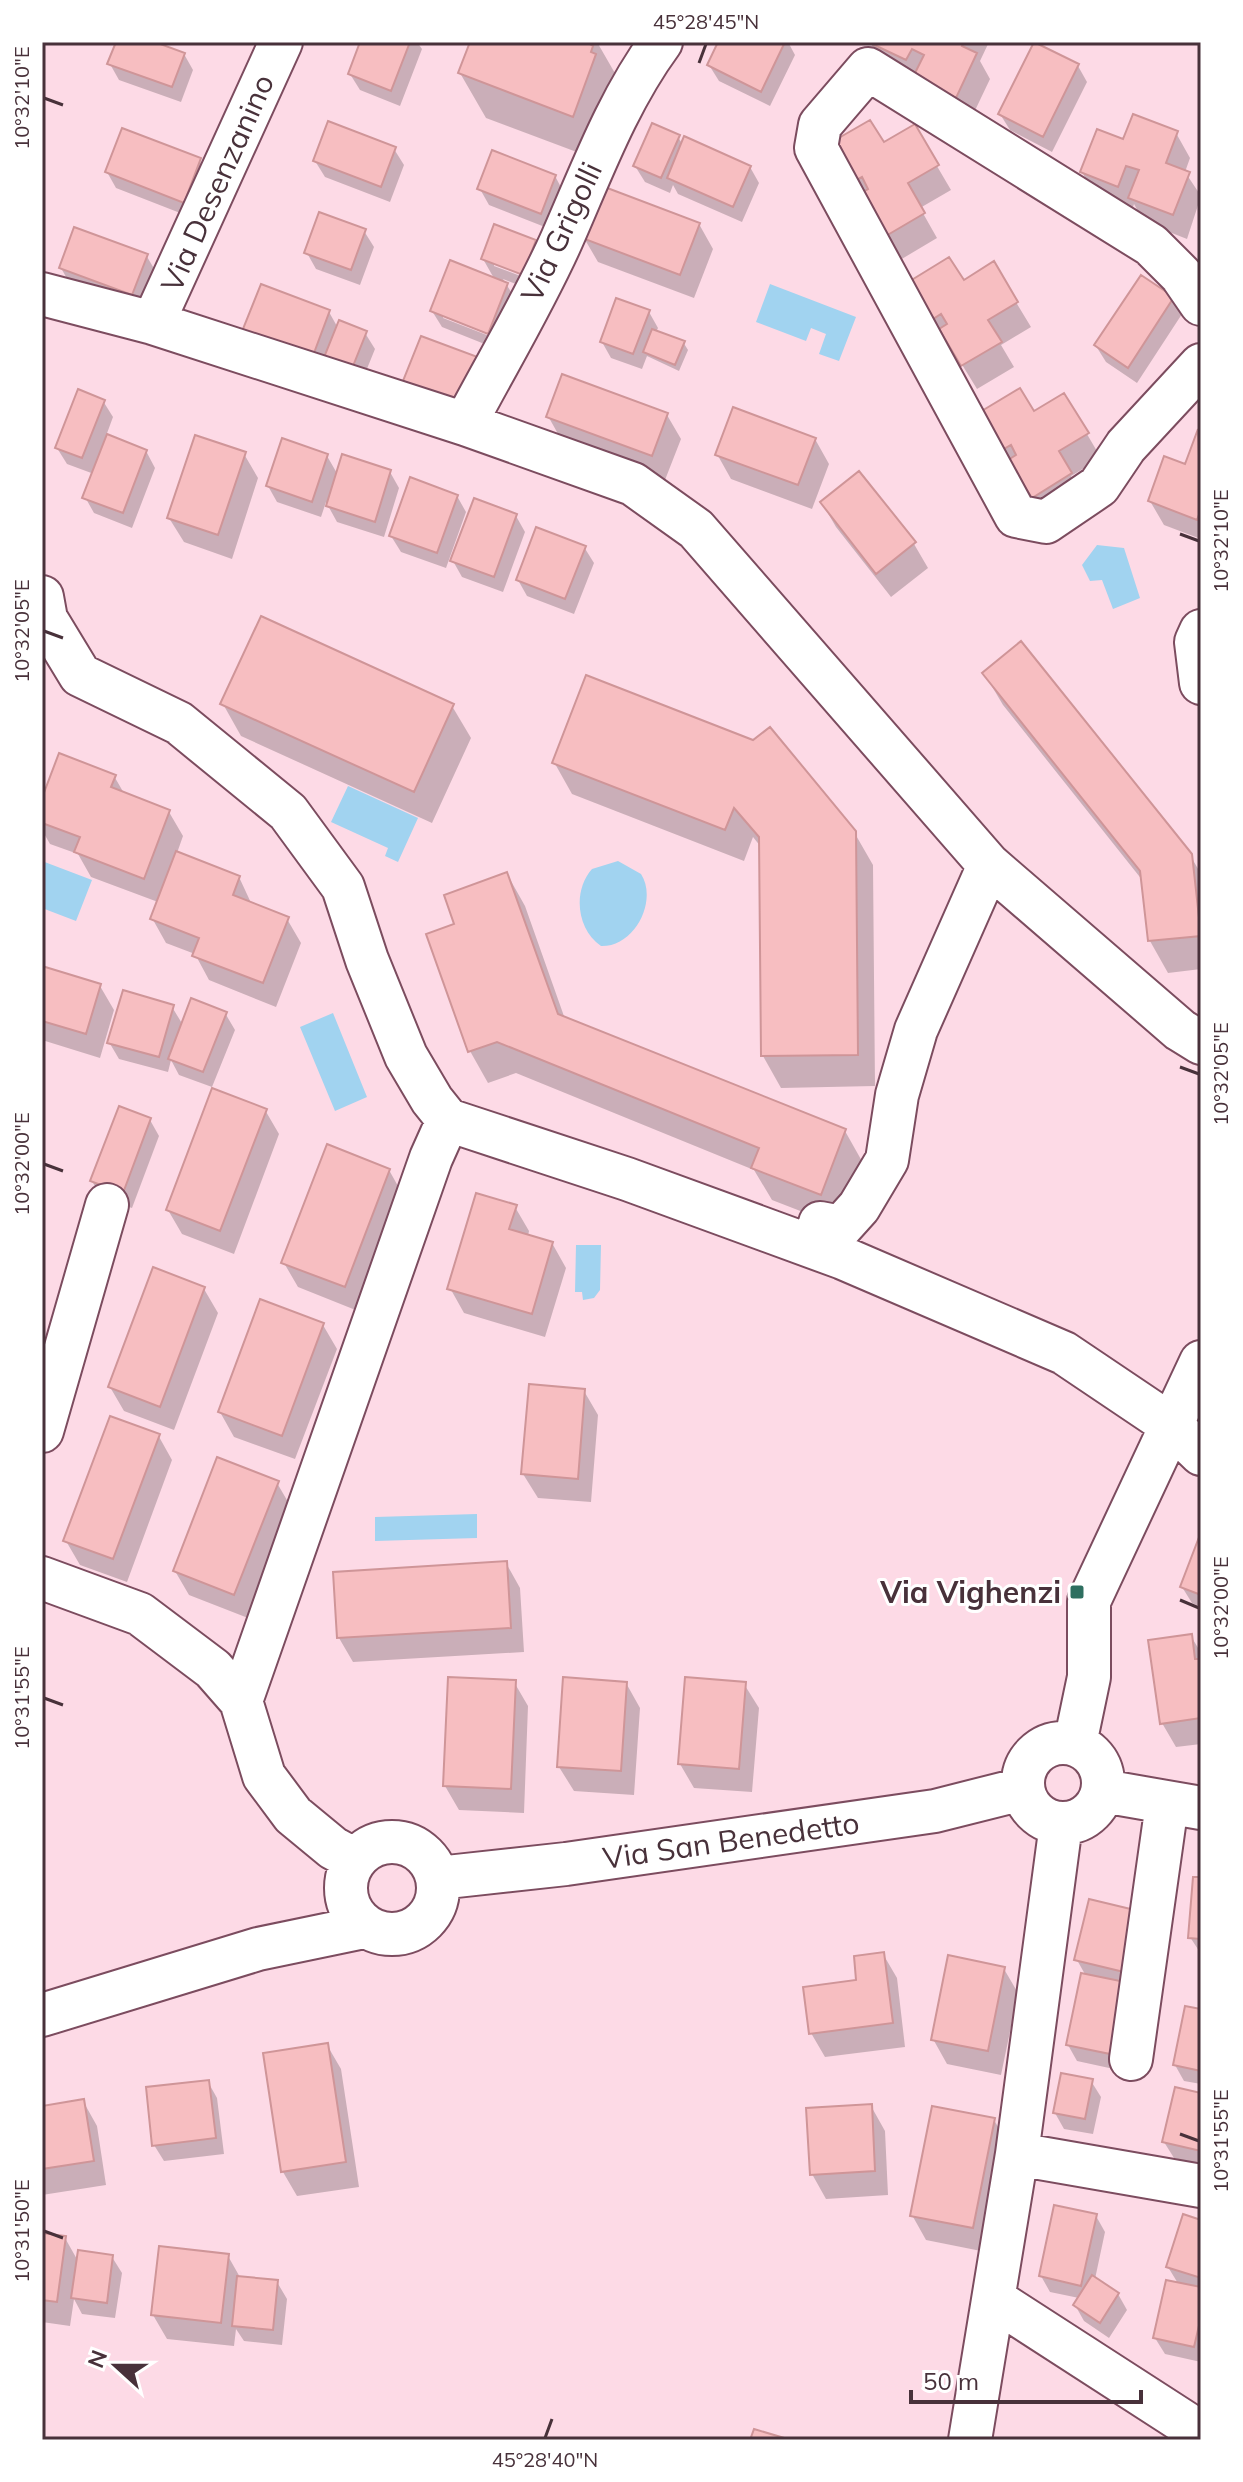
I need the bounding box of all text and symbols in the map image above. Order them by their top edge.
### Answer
text: 45°28'45"N [653,9,759,34]
text: 10°32'10"E [9,46,34,150]
street label: Via Desenzanino [152,68,282,298]
street label: Via Grigolli [512,156,610,308]
text: 10°32'10"E [1208,489,1233,593]
text: 10°32'05"E [9,579,34,683]
text: 10°32'05"E [1208,1022,1233,1126]
text: 10°32'00"E [9,1112,34,1216]
text: 10°32'00"E [1208,1556,1233,1660]
place label: Via Vighenzi [879,1573,1061,1611]
marker: Via Vighenzi [1068,1583,1086,1601]
text: 10°31'55"E [9,1646,34,1750]
street label: Via San Benedetto [600,1803,862,1877]
text: 10°31'55"E [1208,2089,1233,2193]
text: 10°31'50"E [9,2179,34,2283]
north arrow [76,2326,156,2406]
text: N [81,2346,113,2372]
scale bar [911,2354,1141,2404]
text: 50 m [923,2366,979,2396]
text: 45°28'40"N [492,2447,598,2472]

